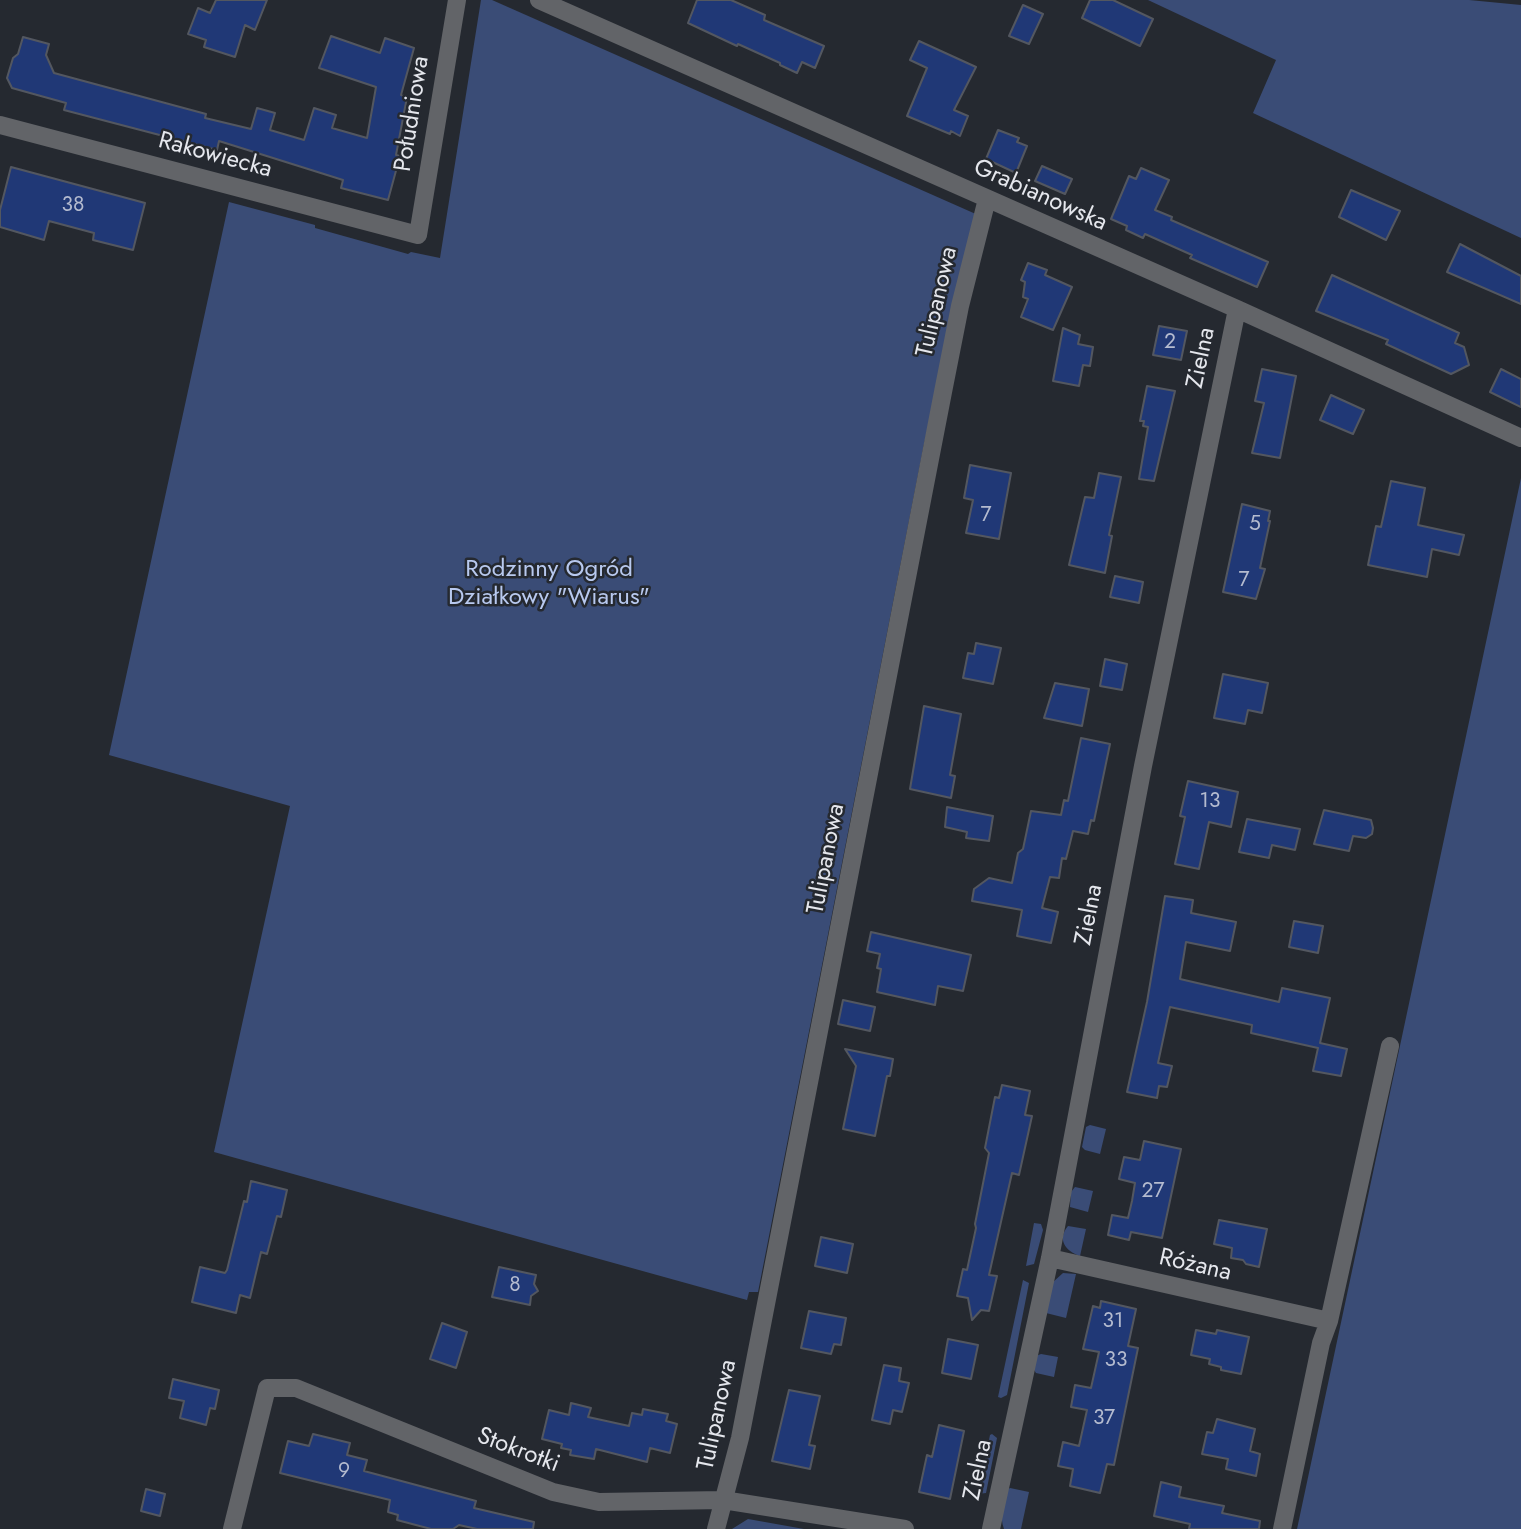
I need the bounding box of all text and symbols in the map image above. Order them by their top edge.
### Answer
street label: Południowa [390,54,436,174]
street label: Rakowiecka [155,127,275,185]
street label: Grabianowska [969,154,1111,238]
house number: 38 [62,193,84,219]
street label: Tulipanowa [911,244,965,360]
street label: Zielna [1182,325,1222,391]
house number: 2 [1164,330,1176,356]
house number: 7 [980,503,992,529]
house number: 5 [1249,512,1261,538]
park label: Rodzinny Ogród Działkowy "Wiarus" [448,556,650,612]
house number: 7 [1238,568,1250,594]
house number: 13 [1200,789,1220,815]
street label: Tulipanowa [802,801,852,917]
street label: Zielna [1070,882,1110,948]
house number: 27 [1142,1179,1164,1205]
street label: Różana [1156,1244,1234,1288]
house number: 8 [509,1273,521,1299]
house number: 31 [1103,1309,1123,1335]
house number: 33 [1105,1348,1127,1374]
street label: Tulipanowa [692,1357,744,1473]
house number: 37 [1093,1406,1115,1432]
street label: Stokrotki [473,1422,563,1480]
street label: Zielna [959,1437,999,1503]
house number: 9 [338,1459,350,1485]

